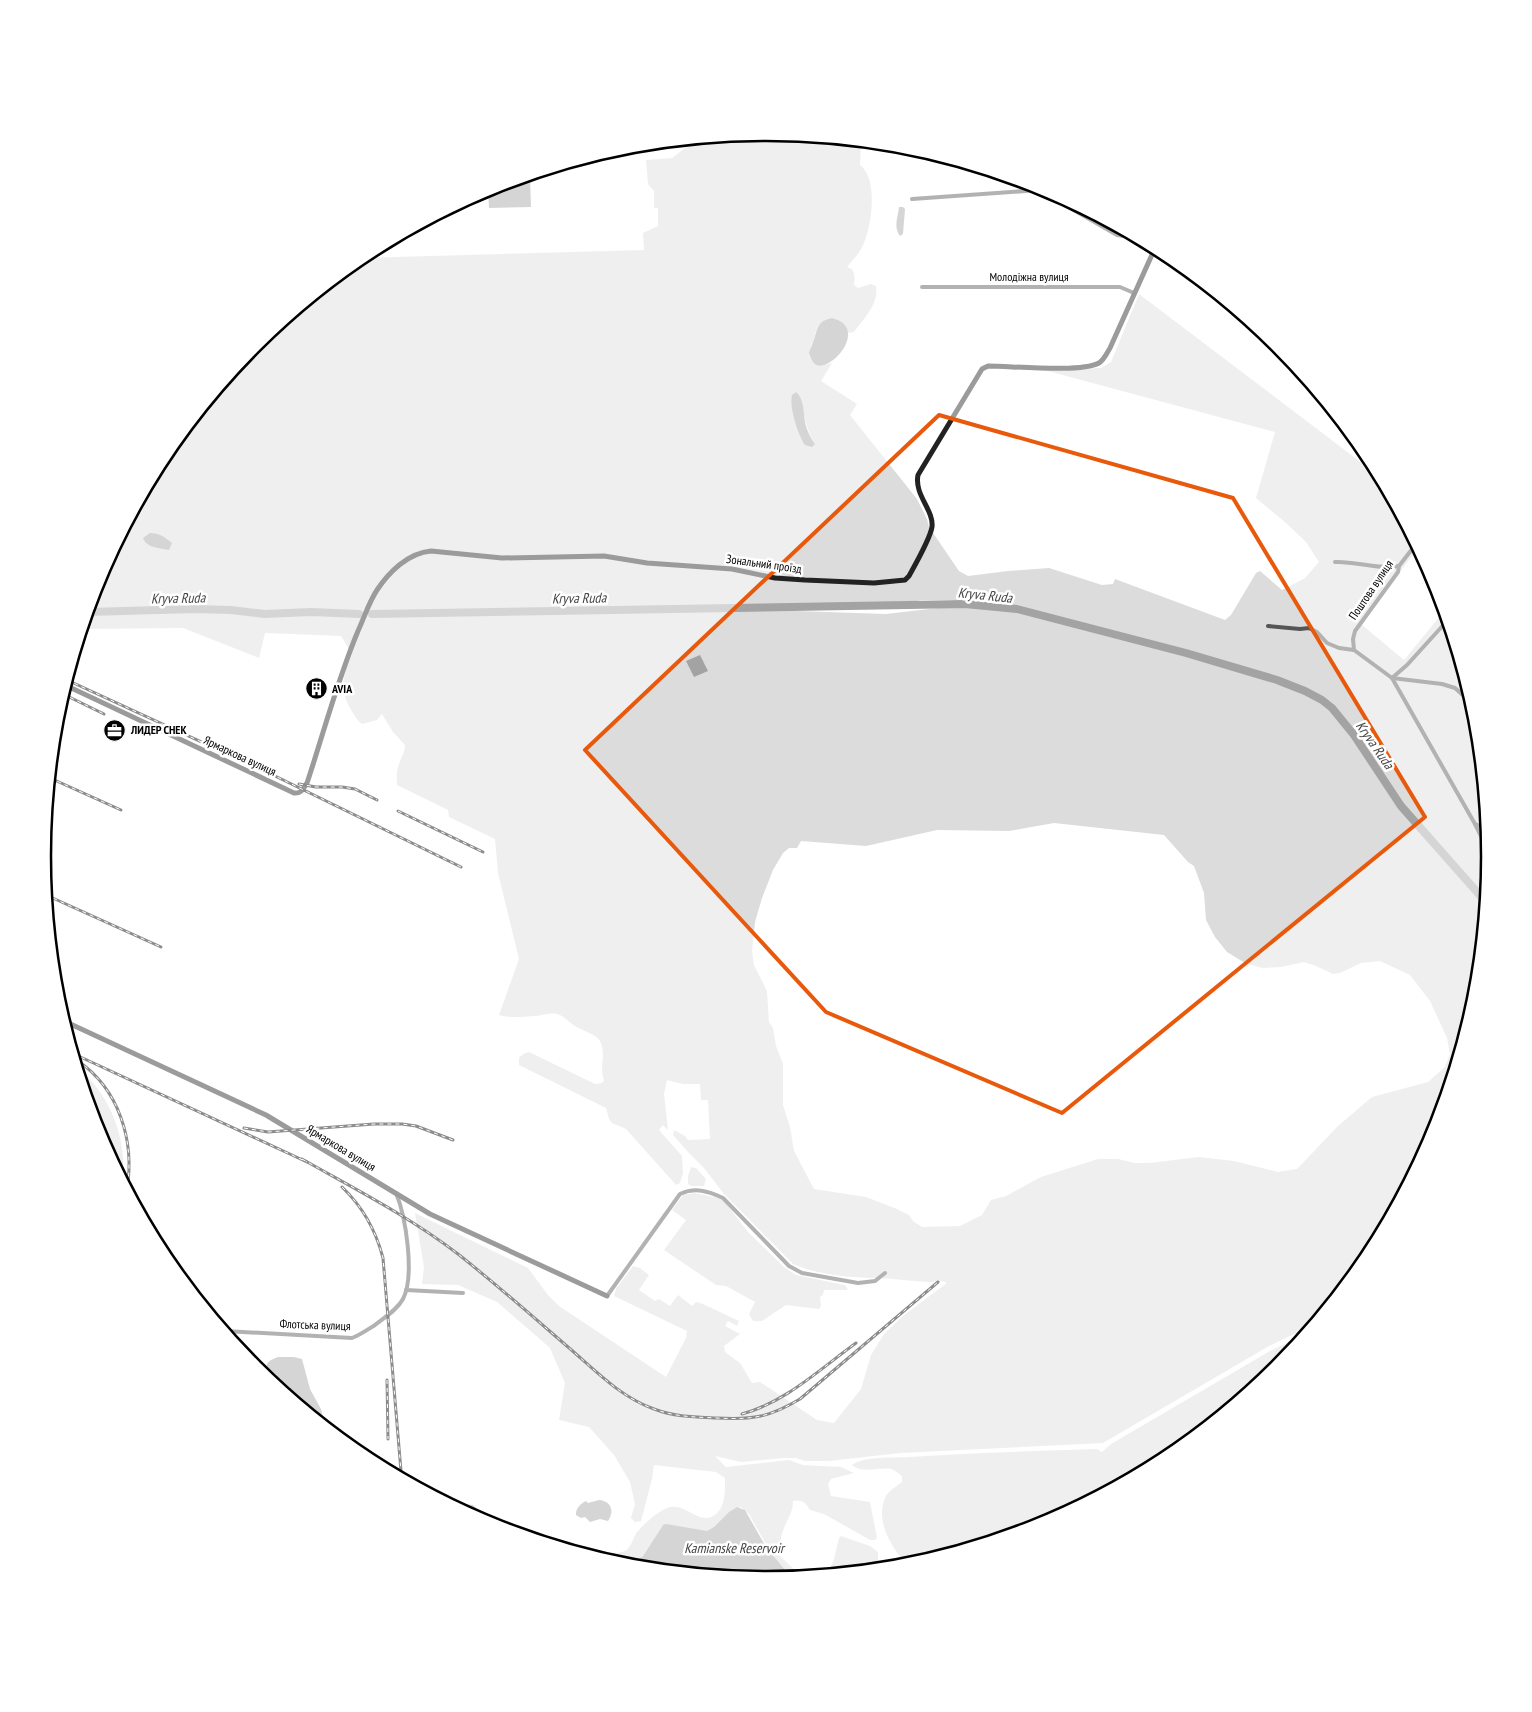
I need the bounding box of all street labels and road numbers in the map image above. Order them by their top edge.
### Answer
street label: Молодіжна вулиця [989,269,1069,284]
street label: Зональний проїзд [725,551,803,576]
street label: Поштова вулиця [1345,557,1396,623]
street label: Ярмаркова вулиця [202,732,279,779]
street label: Ярмаркова вулиця [304,1121,379,1174]
street label: Флотська вулиця [279,1316,351,1333]

